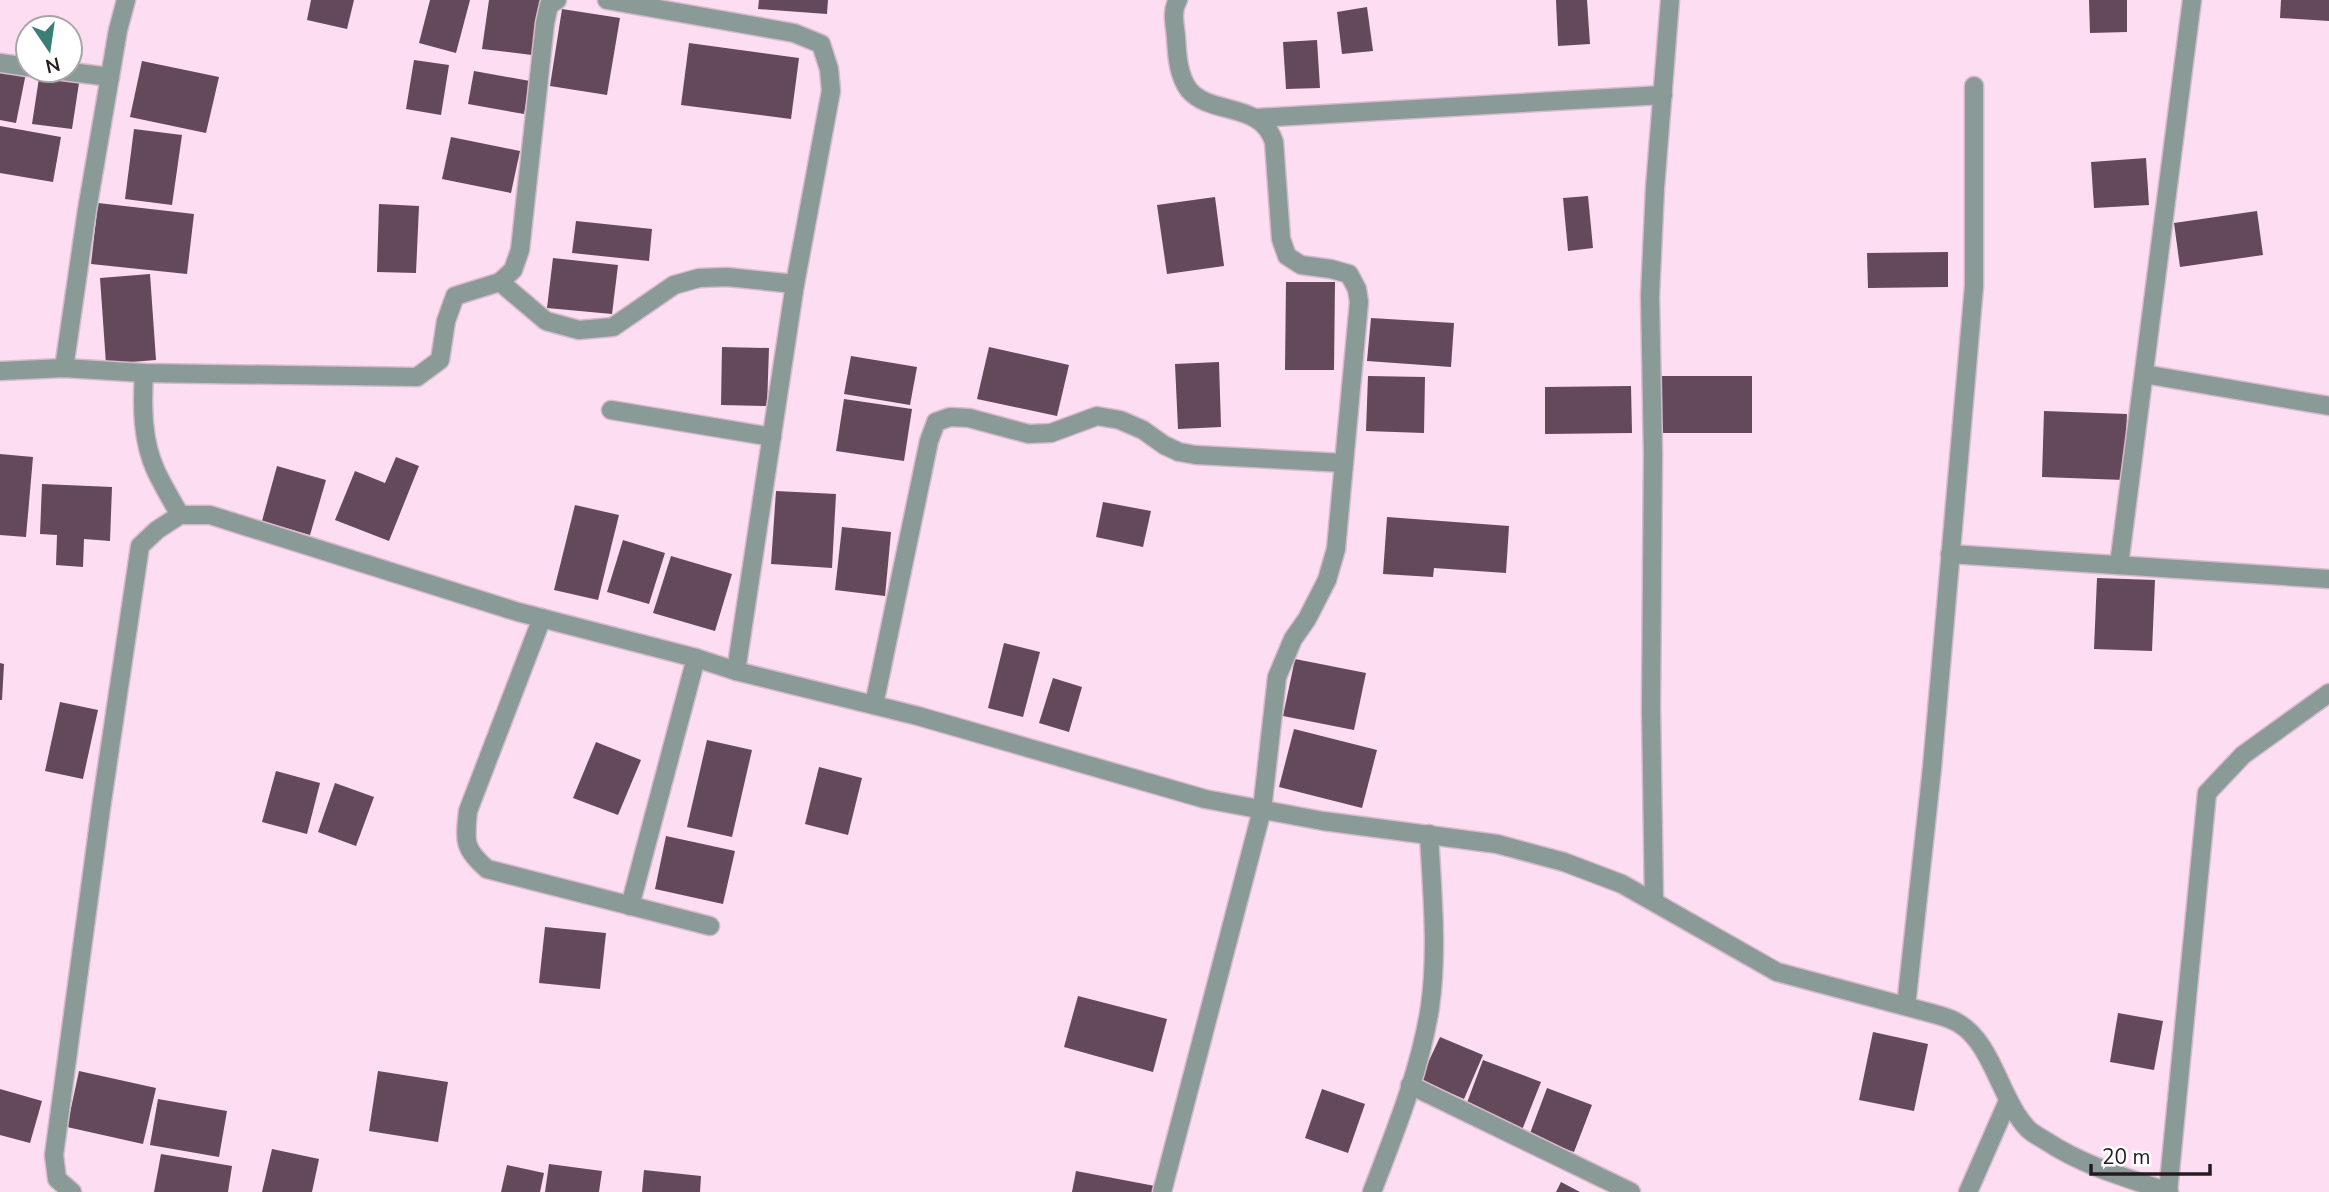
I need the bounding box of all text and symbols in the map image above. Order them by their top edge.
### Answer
north arrow [14,14,84,84]
text: N [43,50,62,79]
scale bar [2091,1132,2210,1176]
text: 20 m [2102,1143,2151,1171]

